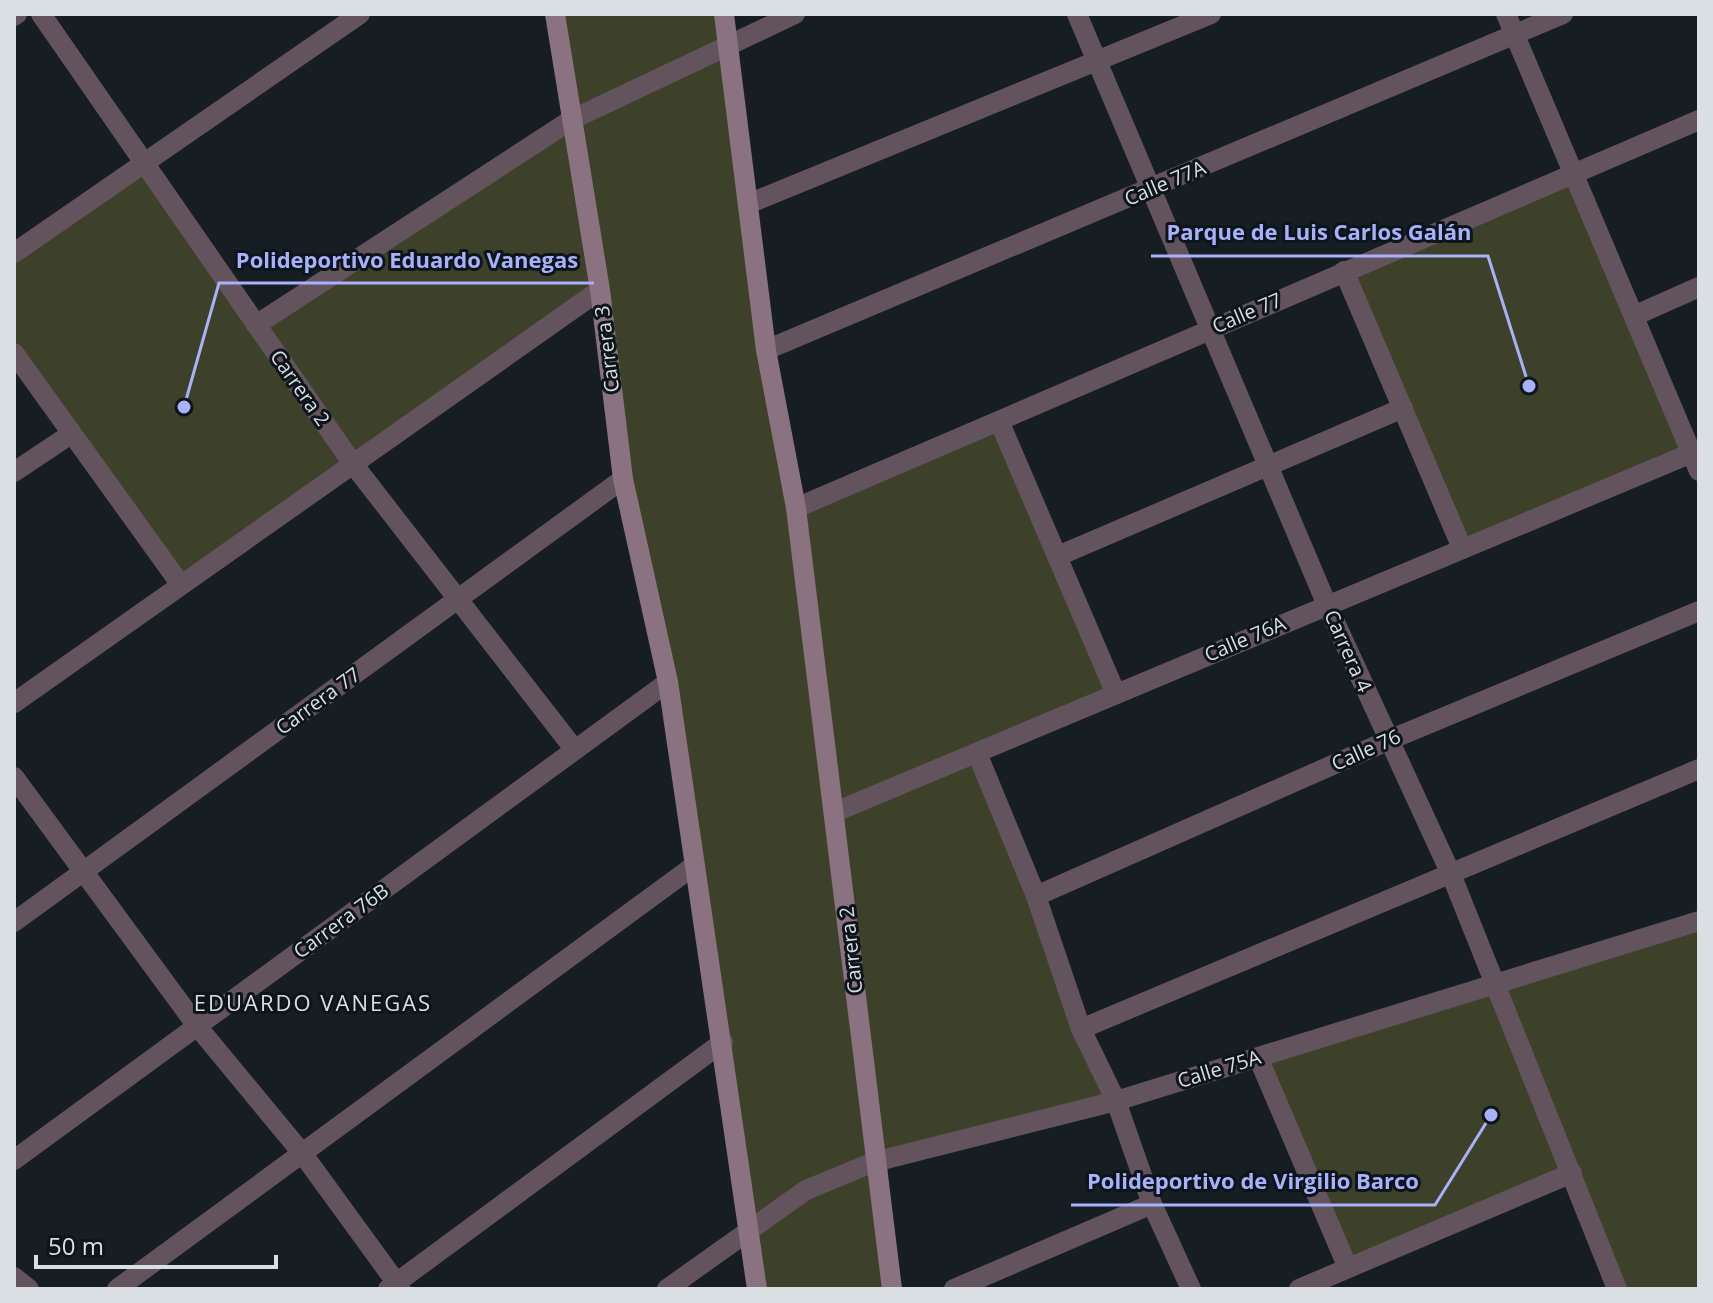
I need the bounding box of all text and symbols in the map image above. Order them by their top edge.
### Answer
street label: Calle 77A [1120,153,1210,212]
callout: Parque de Luis Carlos Galán [1151,210,1488,256]
text: Parque de Luis Carlos Galán [1166,216,1472,246]
callout: Polideportivo Eduardo Vanegas [219,237,594,283]
text: Polideportivo Eduardo Vanegas [236,244,578,274]
street label: Calle 77 [1208,286,1286,339]
street label: Carrera 3 [588,304,625,394]
street label: Carrera 2 [264,344,336,431]
street label: Carrera 4 [1318,605,1379,697]
street label: Calle 76A [1200,609,1290,668]
street label: Carrera 77 [270,661,366,741]
street label: Calle 76 [1327,722,1405,777]
street label: Carrera 76B [288,877,394,964]
street label: Carrera 2 [833,905,868,995]
district label: EDUARDO VANEGAS [194,987,432,1017]
street label: Calle 75A [1174,1043,1264,1094]
callout: Polideportivo de Virgilio Barco [1071,1159,1435,1205]
text: Polideportivo de Virgilio Barco [1087,1165,1419,1195]
scale bar [36,1219,276,1269]
text: 50 m [48,1229,104,1262]

